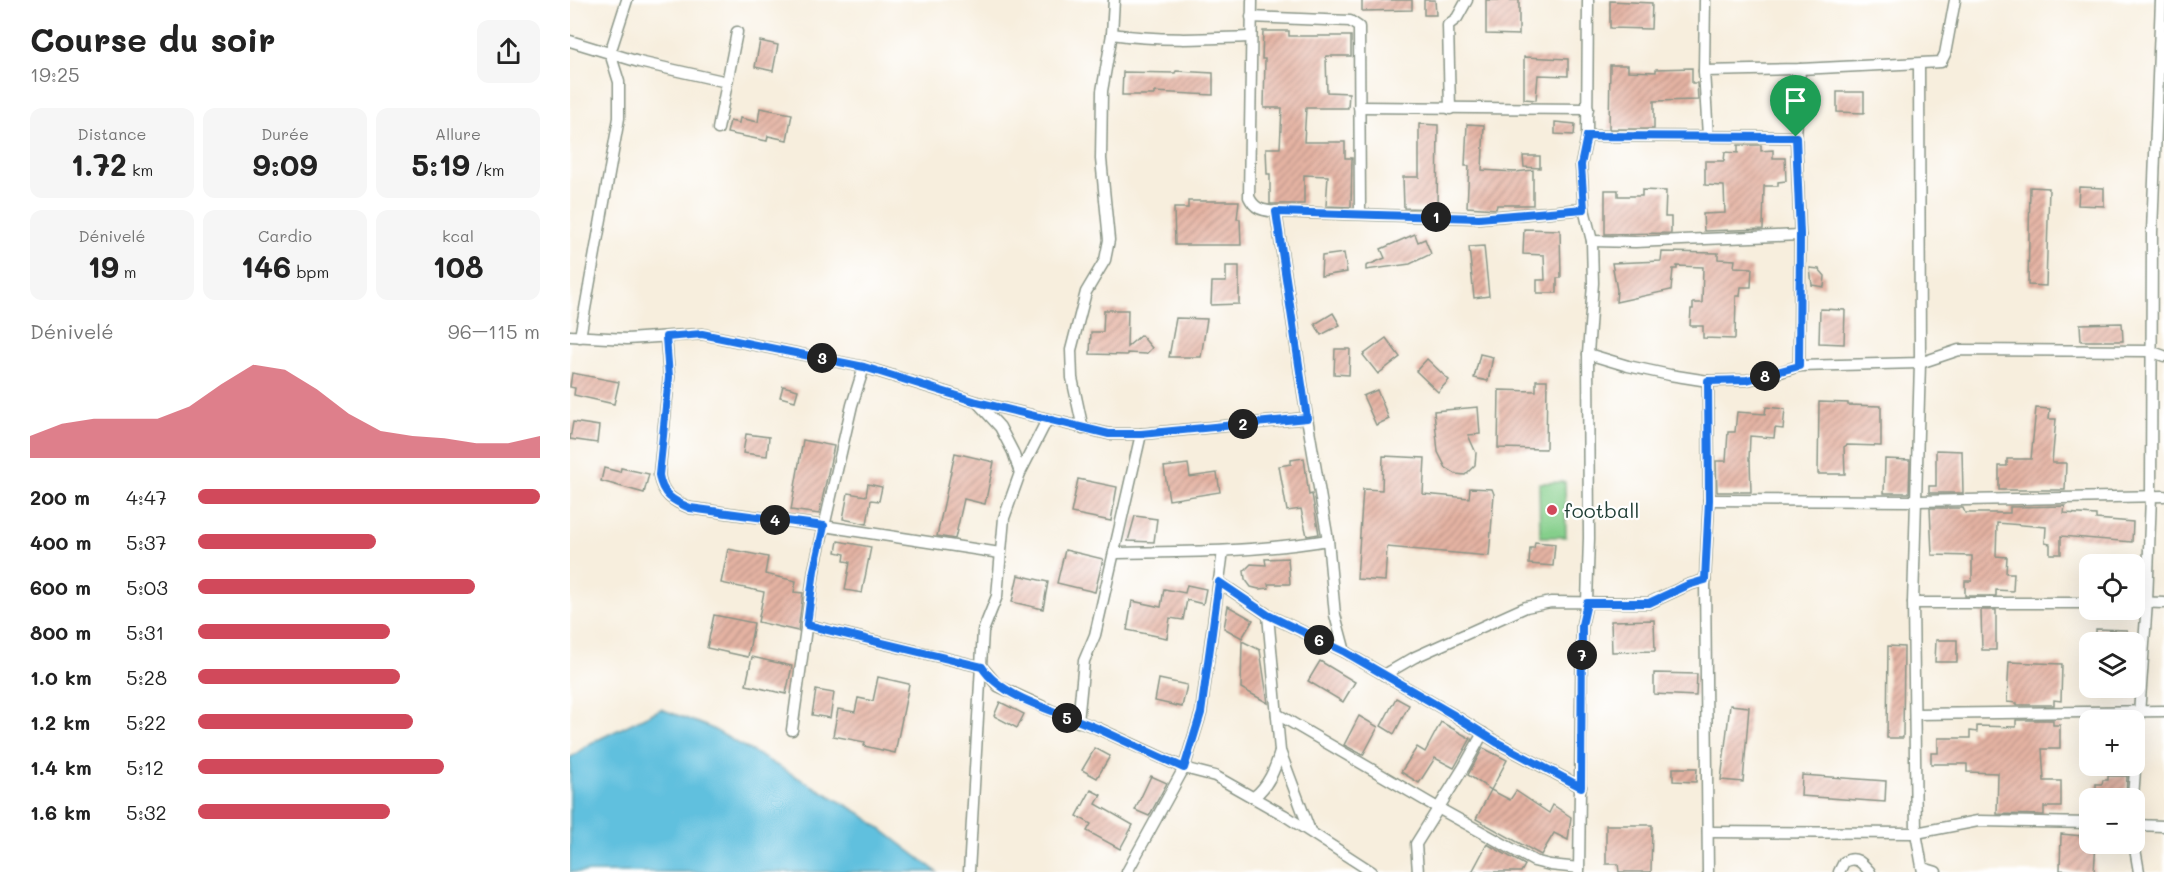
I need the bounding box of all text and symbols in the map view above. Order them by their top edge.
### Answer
text: Course du soir [30,17,276,60]
button: share [477,20,540,83]
text: 19:25 [30,61,80,87]
pin [1770,75,1821,137]
icon: arrive [1779,84,1812,117]
text: Distance [78,123,146,144]
text: Durée [261,123,309,144]
text: Allure [435,123,481,144]
text: 1.72 [71,144,127,184]
text: 9:09 [253,144,317,184]
text: 5:19 [411,144,470,184]
text: km [127,159,153,180]
text: /km [470,159,505,180]
pin: 1 [1421,202,1451,232]
text: 1 [1432,206,1440,227]
text: Dénivelé [79,225,145,246]
text: Cardio [258,225,312,246]
text: kcal [442,225,474,246]
text: 19 [87,246,119,286]
text: 146 [241,246,291,286]
text: 108 [432,246,484,286]
text: m [119,261,137,282]
text: bpm [291,261,329,282]
text: Dénivelé [30,318,114,344]
text: 96–115 m [448,318,540,344]
pin: 3 [807,343,837,373]
text: 3 [817,347,827,368]
pin: 8 [1750,361,1780,391]
text: 8 [1760,365,1770,386]
pin: 2 [1228,409,1258,439]
text: 2 [1239,413,1247,434]
text: 200 m [30,484,90,510]
text: 4:47 [126,484,167,510]
place label: football [1564,497,1640,523]
marker: football [1545,503,1559,517]
pin: 4 [760,505,790,535]
text: 4 [770,509,780,530]
text: 400 m [30,529,91,555]
text: 5:37 [126,529,167,555]
map controls [2079,554,2145,854]
button: locate [2079,554,2145,620]
text: 600 m [30,574,91,600]
text: 5:03 [126,574,168,600]
text: 800 m [30,619,91,645]
text: 5:31 [126,619,165,645]
pin: 6 [1304,625,1334,655]
text: 6 [1314,629,1324,650]
button: layers [2079,632,2145,698]
pin: 7 [1567,640,1597,670]
text: 7 [1578,644,1586,665]
text: 1.0 km [30,664,92,690]
text: 5:28 [126,664,167,690]
pin: 5 [1052,703,1082,733]
text: 5 [1062,707,1072,728]
text: 1.2 km [30,709,90,735]
text: 5:22 [126,709,166,735]
button: + [2079,710,2145,776]
text: 1.4 km [30,754,92,780]
text: 5:12 [126,754,164,780]
button: − [2079,788,2145,854]
text: 1.6 km [30,799,91,825]
text: 5:32 [126,799,167,825]

